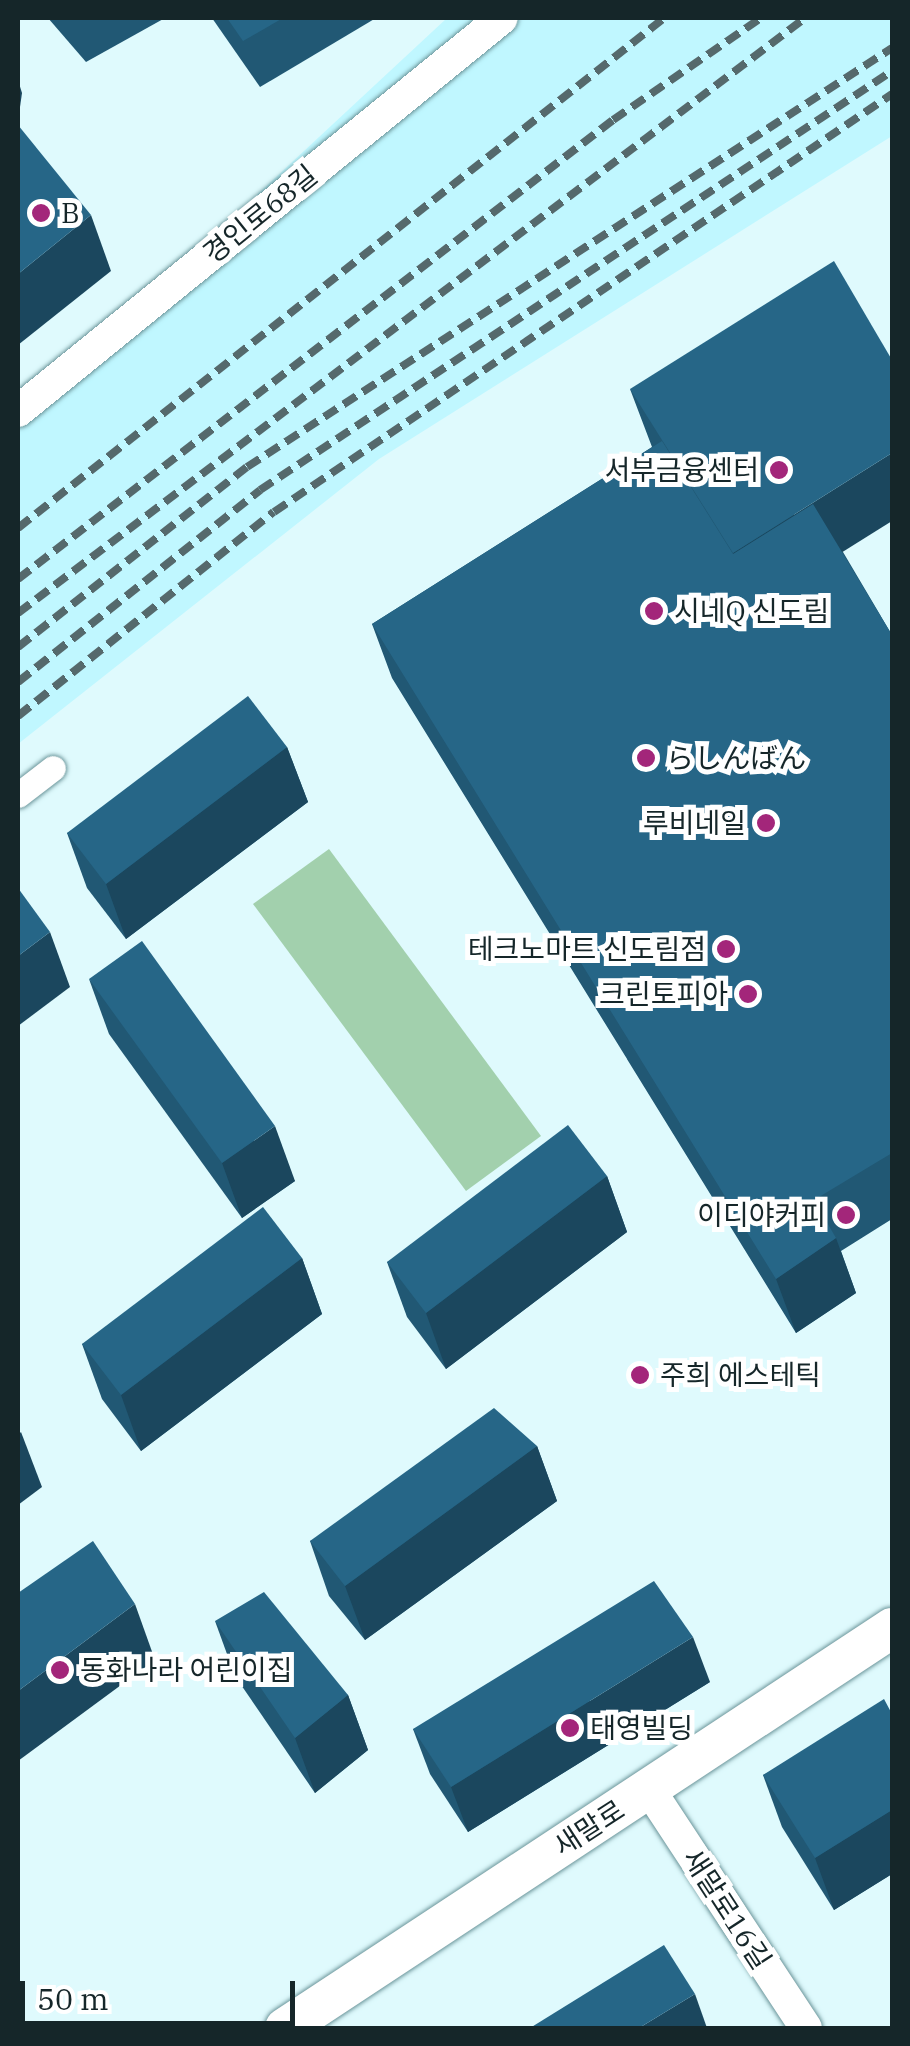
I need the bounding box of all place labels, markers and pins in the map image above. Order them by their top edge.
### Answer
place label: B [61,196,80,230]
marker: B [30,202,52,224]
place label: 서부금융센터 [604,453,759,487]
marker: 서부금융센터 [768,459,790,481]
place label: 시네Q 신도림 [674,594,829,628]
marker: 시네Q 신도림 [643,600,665,622]
place label: らしんばん [666,741,806,775]
marker: らしんばん [635,747,657,769]
place label: 루비네일 [643,806,746,840]
marker: 루비네일 [755,812,777,834]
place label: 테크노마트 신도림점 [468,932,706,966]
marker: 테크노마트 신도림점 [715,938,737,960]
place label: 크린토피아 [599,977,728,1011]
marker: 크린토피아 [737,983,759,1005]
place label: 이디야커피 [697,1198,826,1232]
marker: 이디야커피 [835,1204,857,1226]
place label: 주희 에스테틱 [660,1358,821,1392]
marker: 주희 에스테틱 [629,1364,651,1386]
place label: 동화나라 어린이집 [80,1653,293,1687]
marker: 동화나라 어린이집 [49,1659,71,1681]
place label: 태영빌딩 [590,1711,693,1745]
marker: 태영빌딩 [559,1717,581,1739]

